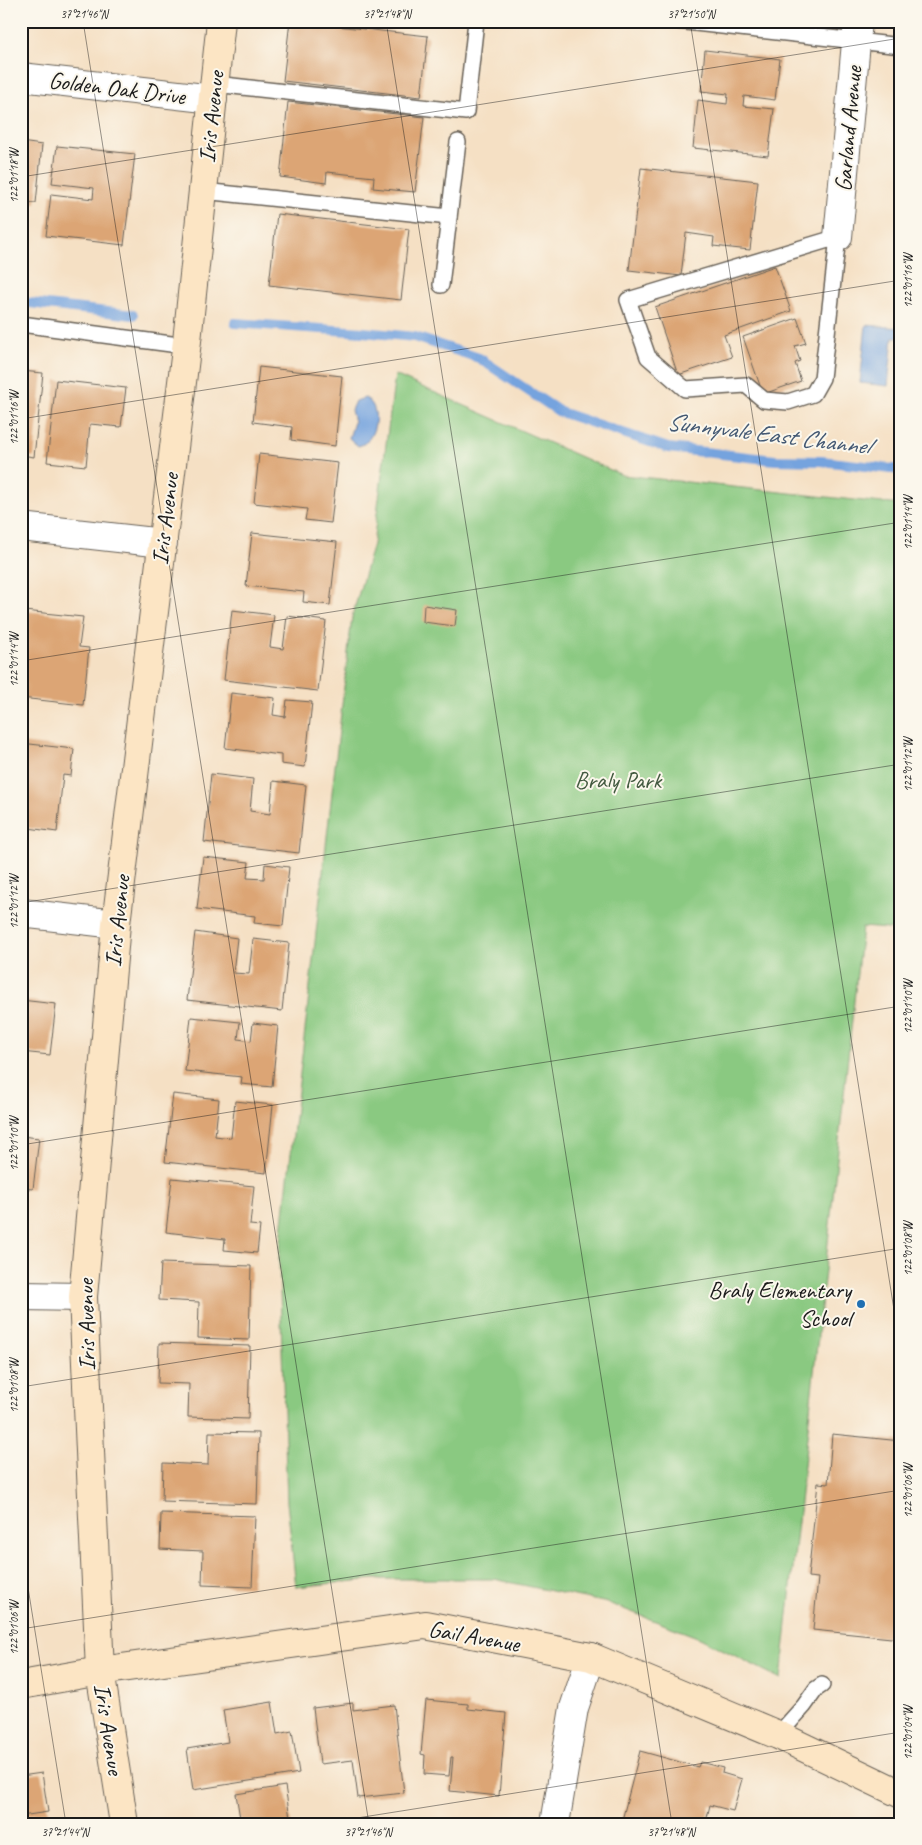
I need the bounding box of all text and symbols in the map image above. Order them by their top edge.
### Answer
text: 37°21'46"N [60,6,109,22]
text: 37°21'48"N [363,6,412,22]
text: 37°21'50"N [667,6,716,22]
street label: Garland Avenue [828,63,869,193]
street label: Golden Oak Drive [47,65,189,112]
street label: Iris Avenue [191,68,231,164]
text: 122°01'18"W [6,147,22,203]
text: 122°01'16"W [900,252,916,308]
text: 122°01'16"W [6,389,22,445]
water label: Sunnyvale East Channel [665,406,879,463]
street label: Iris Avenue [145,469,186,566]
text: 122°01'14"W [900,494,916,550]
text: 122°01'14"W [6,631,22,687]
text: 122°01'12"W [900,736,916,792]
park label: Braly Park [575,765,663,795]
street label: Iris Avenue [97,872,137,968]
text: 122°01'12"W [6,873,22,929]
text: 122°01'10"W [900,978,916,1034]
text: 122°01'10"W [6,1115,22,1171]
text: 122°01'08"W [900,1220,916,1276]
place label: Braly Elementary School [708,1275,855,1333]
street label: Iris Avenue [70,1277,102,1371]
marker: Braly Elementary School [855,1298,867,1310]
text: 122°01'08"W [6,1357,22,1413]
text: 122°01'06"W [900,1462,916,1518]
text: 122°01'06"W [6,1599,22,1655]
street label: Gail Avenue [426,1613,524,1659]
street label: Iris Avenue [87,1681,131,1779]
text: 122°01'04"W [900,1704,916,1760]
text: 37°21'44"N [41,1824,90,1840]
text: 37°21'46"N [344,1824,393,1840]
text: 37°21'48"N [647,1824,696,1840]

